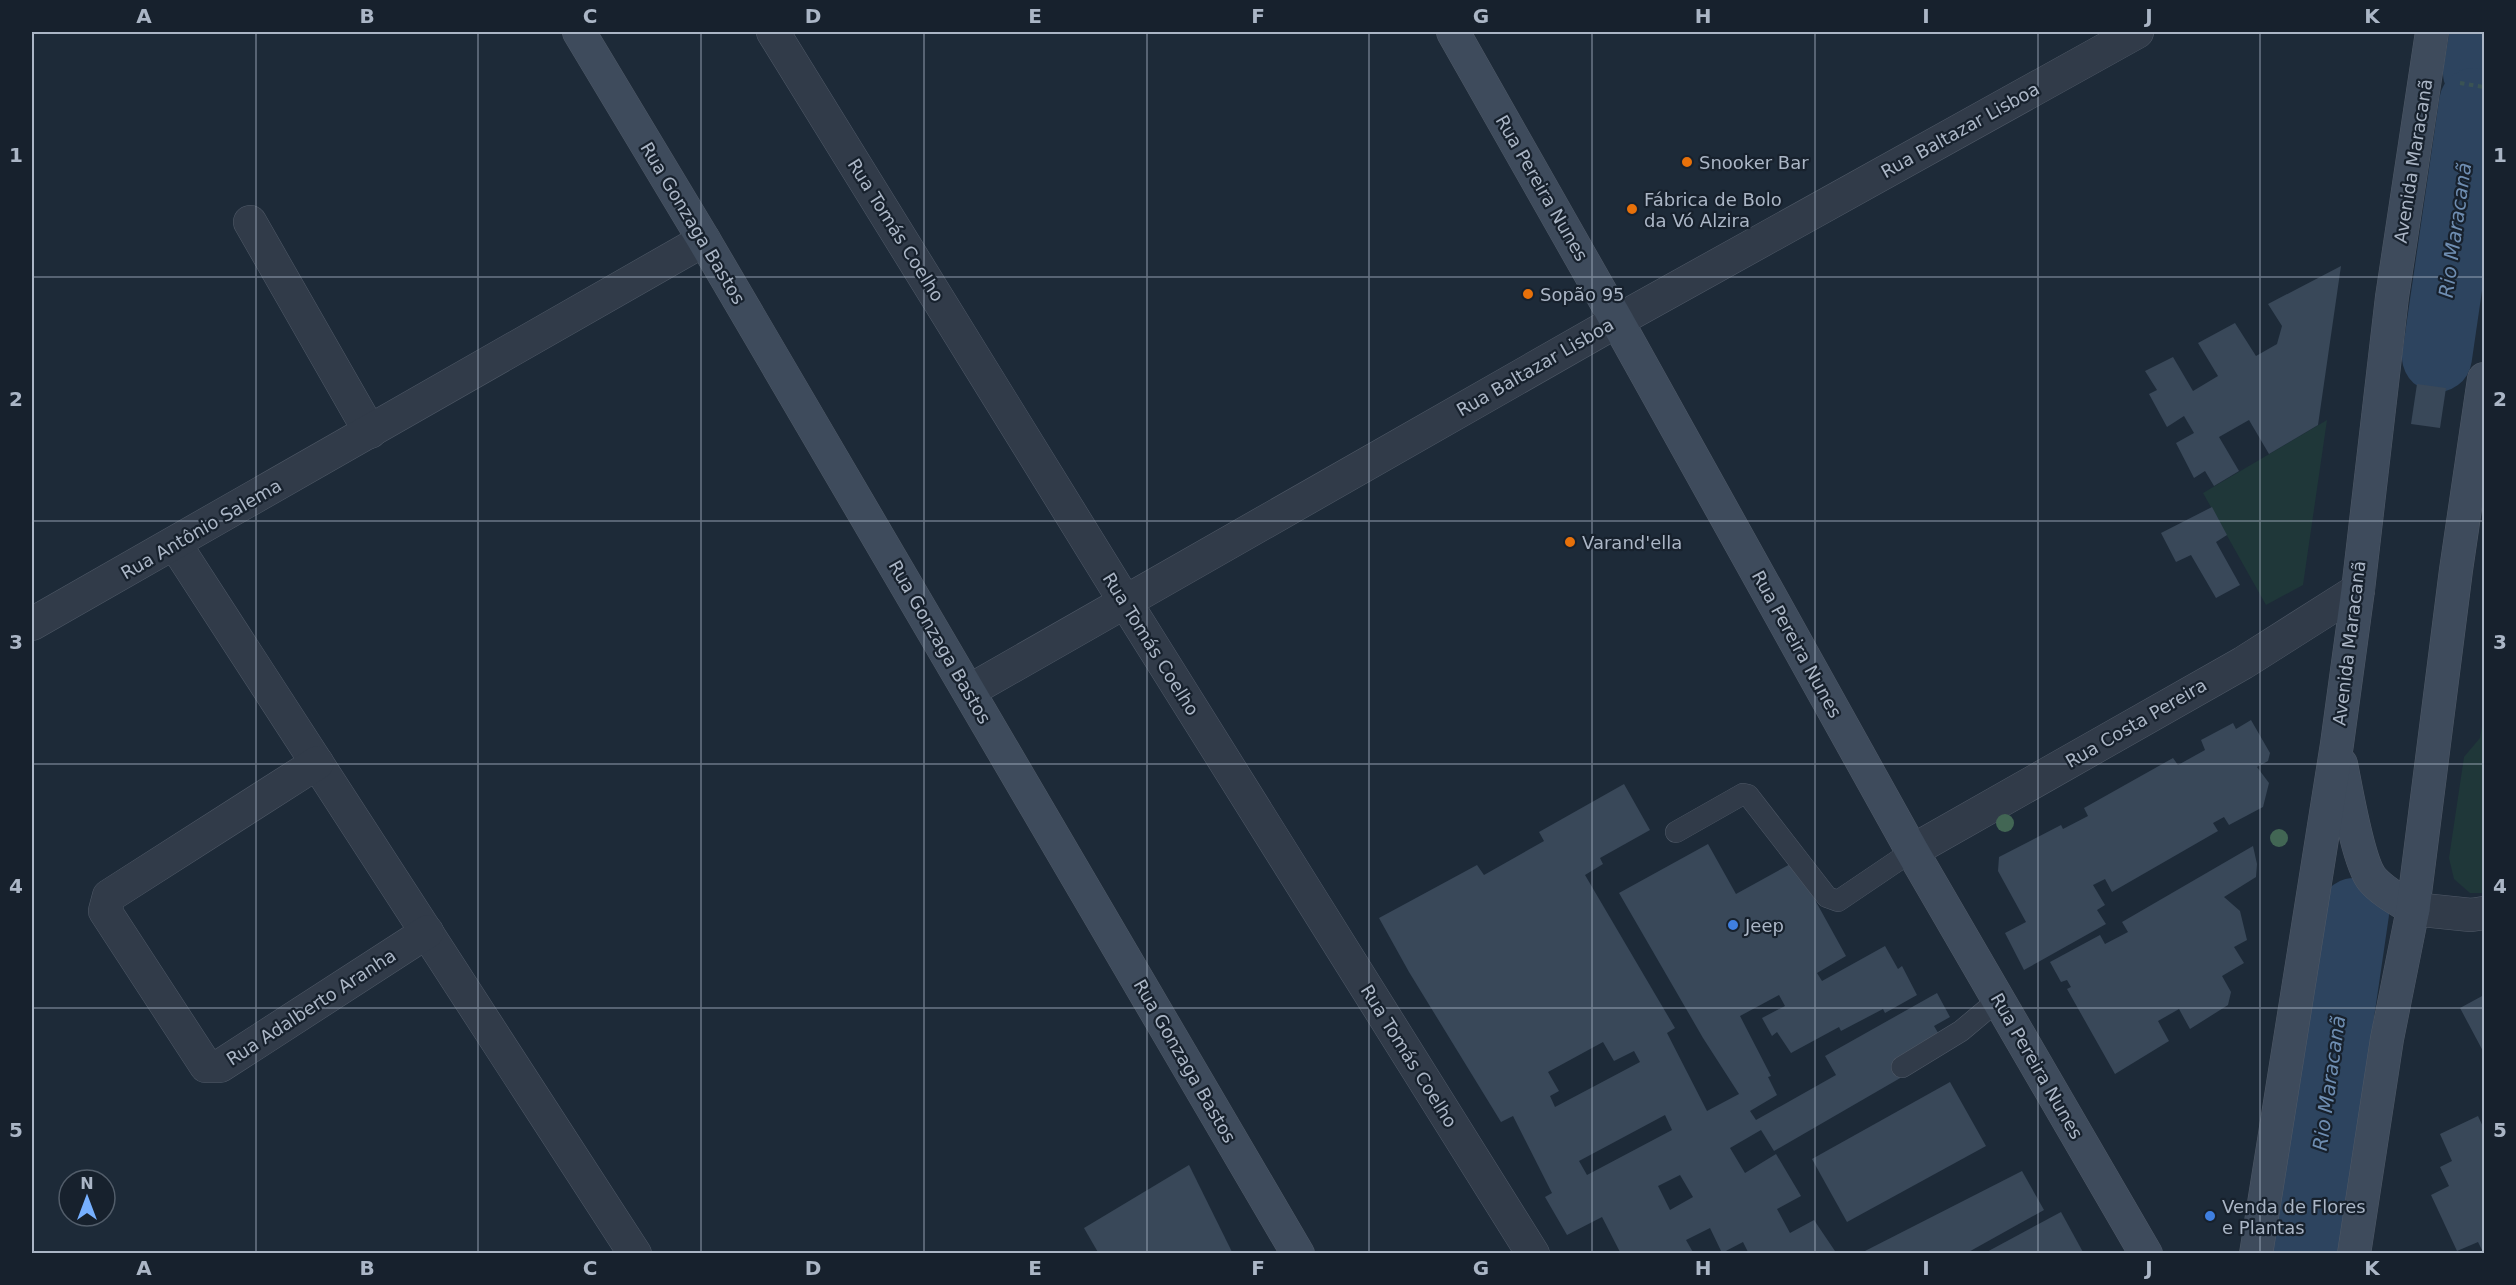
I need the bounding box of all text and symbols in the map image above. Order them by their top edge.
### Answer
text: A [136,4,152,28]
text: B [359,4,375,28]
text: C [583,4,597,28]
text: D [805,4,821,28]
text: E [1028,4,1042,28]
text: F [1251,4,1265,28]
text: G [1473,4,1489,28]
text: H [1695,4,1711,28]
text: I [1922,4,1930,28]
text: J [2143,4,2153,28]
text: K [2364,4,2381,28]
street label: Avenida Maracanã [2390,77,2436,245]
street label: Rua Baltazar Lisboa [1877,78,2043,182]
street label: Rua Pereira Nunes [1492,111,1592,265]
street label: Rua Gonzaga Bastos [636,138,750,308]
text: 1 [9,143,23,167]
text: 1 [2493,143,2507,167]
place label: Snooker Bar [1699,152,1809,173]
street label: Rua Tomás Coelho [843,155,949,305]
marker: Snooker Bar [1680,155,1694,169]
water label: Rio Maracanã [2434,161,2476,299]
place label: Fábrica de Bolo da Vó Alzira [1644,189,1782,231]
marker: Fábrica de Bolo da Vó Alzira [1625,202,1639,216]
place label: Sopão 95 [1540,284,1625,305]
marker: Sopão 95 [1521,287,1535,301]
street label: Rua Baltazar Lisboa [1453,313,1617,421]
text: 2 [9,387,23,411]
text: 2 [2493,387,2507,411]
street label: Rua Antônio Salema [117,474,285,584]
place label: Varand'ella [1582,532,1682,553]
marker: Varand'ella [1563,535,1577,549]
street label: Rua Gonzaga Bastos [885,557,995,727]
street label: Avenida Maracanã [2328,559,2370,727]
street label: Rua Pereira Nunes [1748,567,1846,721]
street label: Rua Tomás Coelho [1098,569,1204,719]
text: 3 [9,630,23,654]
text: 3 [2493,630,2507,654]
street label: Rua Costa Pereira [2062,674,2210,772]
text: 4 [9,874,23,898]
text: 4 [2493,874,2507,898]
place label: Jeep [1744,915,1784,936]
marker: Jeep [1726,918,1740,932]
street label: Rua Adalberto Aranha [222,944,400,1070]
street label: Rua Gonzaga Bastos [1130,976,1240,1146]
street label: Rua Tomás Coelho [1356,981,1462,1131]
street label: Rua Pereira Nunes [1987,989,2087,1143]
water label: Rio Maracanã [2308,1014,2350,1152]
text: 5 [9,1118,23,1142]
text: 5 [2493,1118,2507,1142]
north arrow [57,1168,117,1228]
text: N [80,1174,94,1193]
place label: Venda de Flores e Plantas [2222,1196,2366,1238]
marker: Venda de Flores e Plantas [2203,1209,2217,1223]
text: A [136,1256,152,1280]
text: B [359,1256,375,1280]
text: C [583,1256,597,1280]
text: D [805,1256,821,1280]
text: E [1028,1256,1042,1280]
text: F [1251,1256,1265,1280]
text: G [1473,1256,1489,1280]
text: H [1695,1256,1711,1280]
text: I [1922,1256,1930,1280]
text: J [2143,1256,2153,1280]
text: K [2364,1256,2381,1280]

